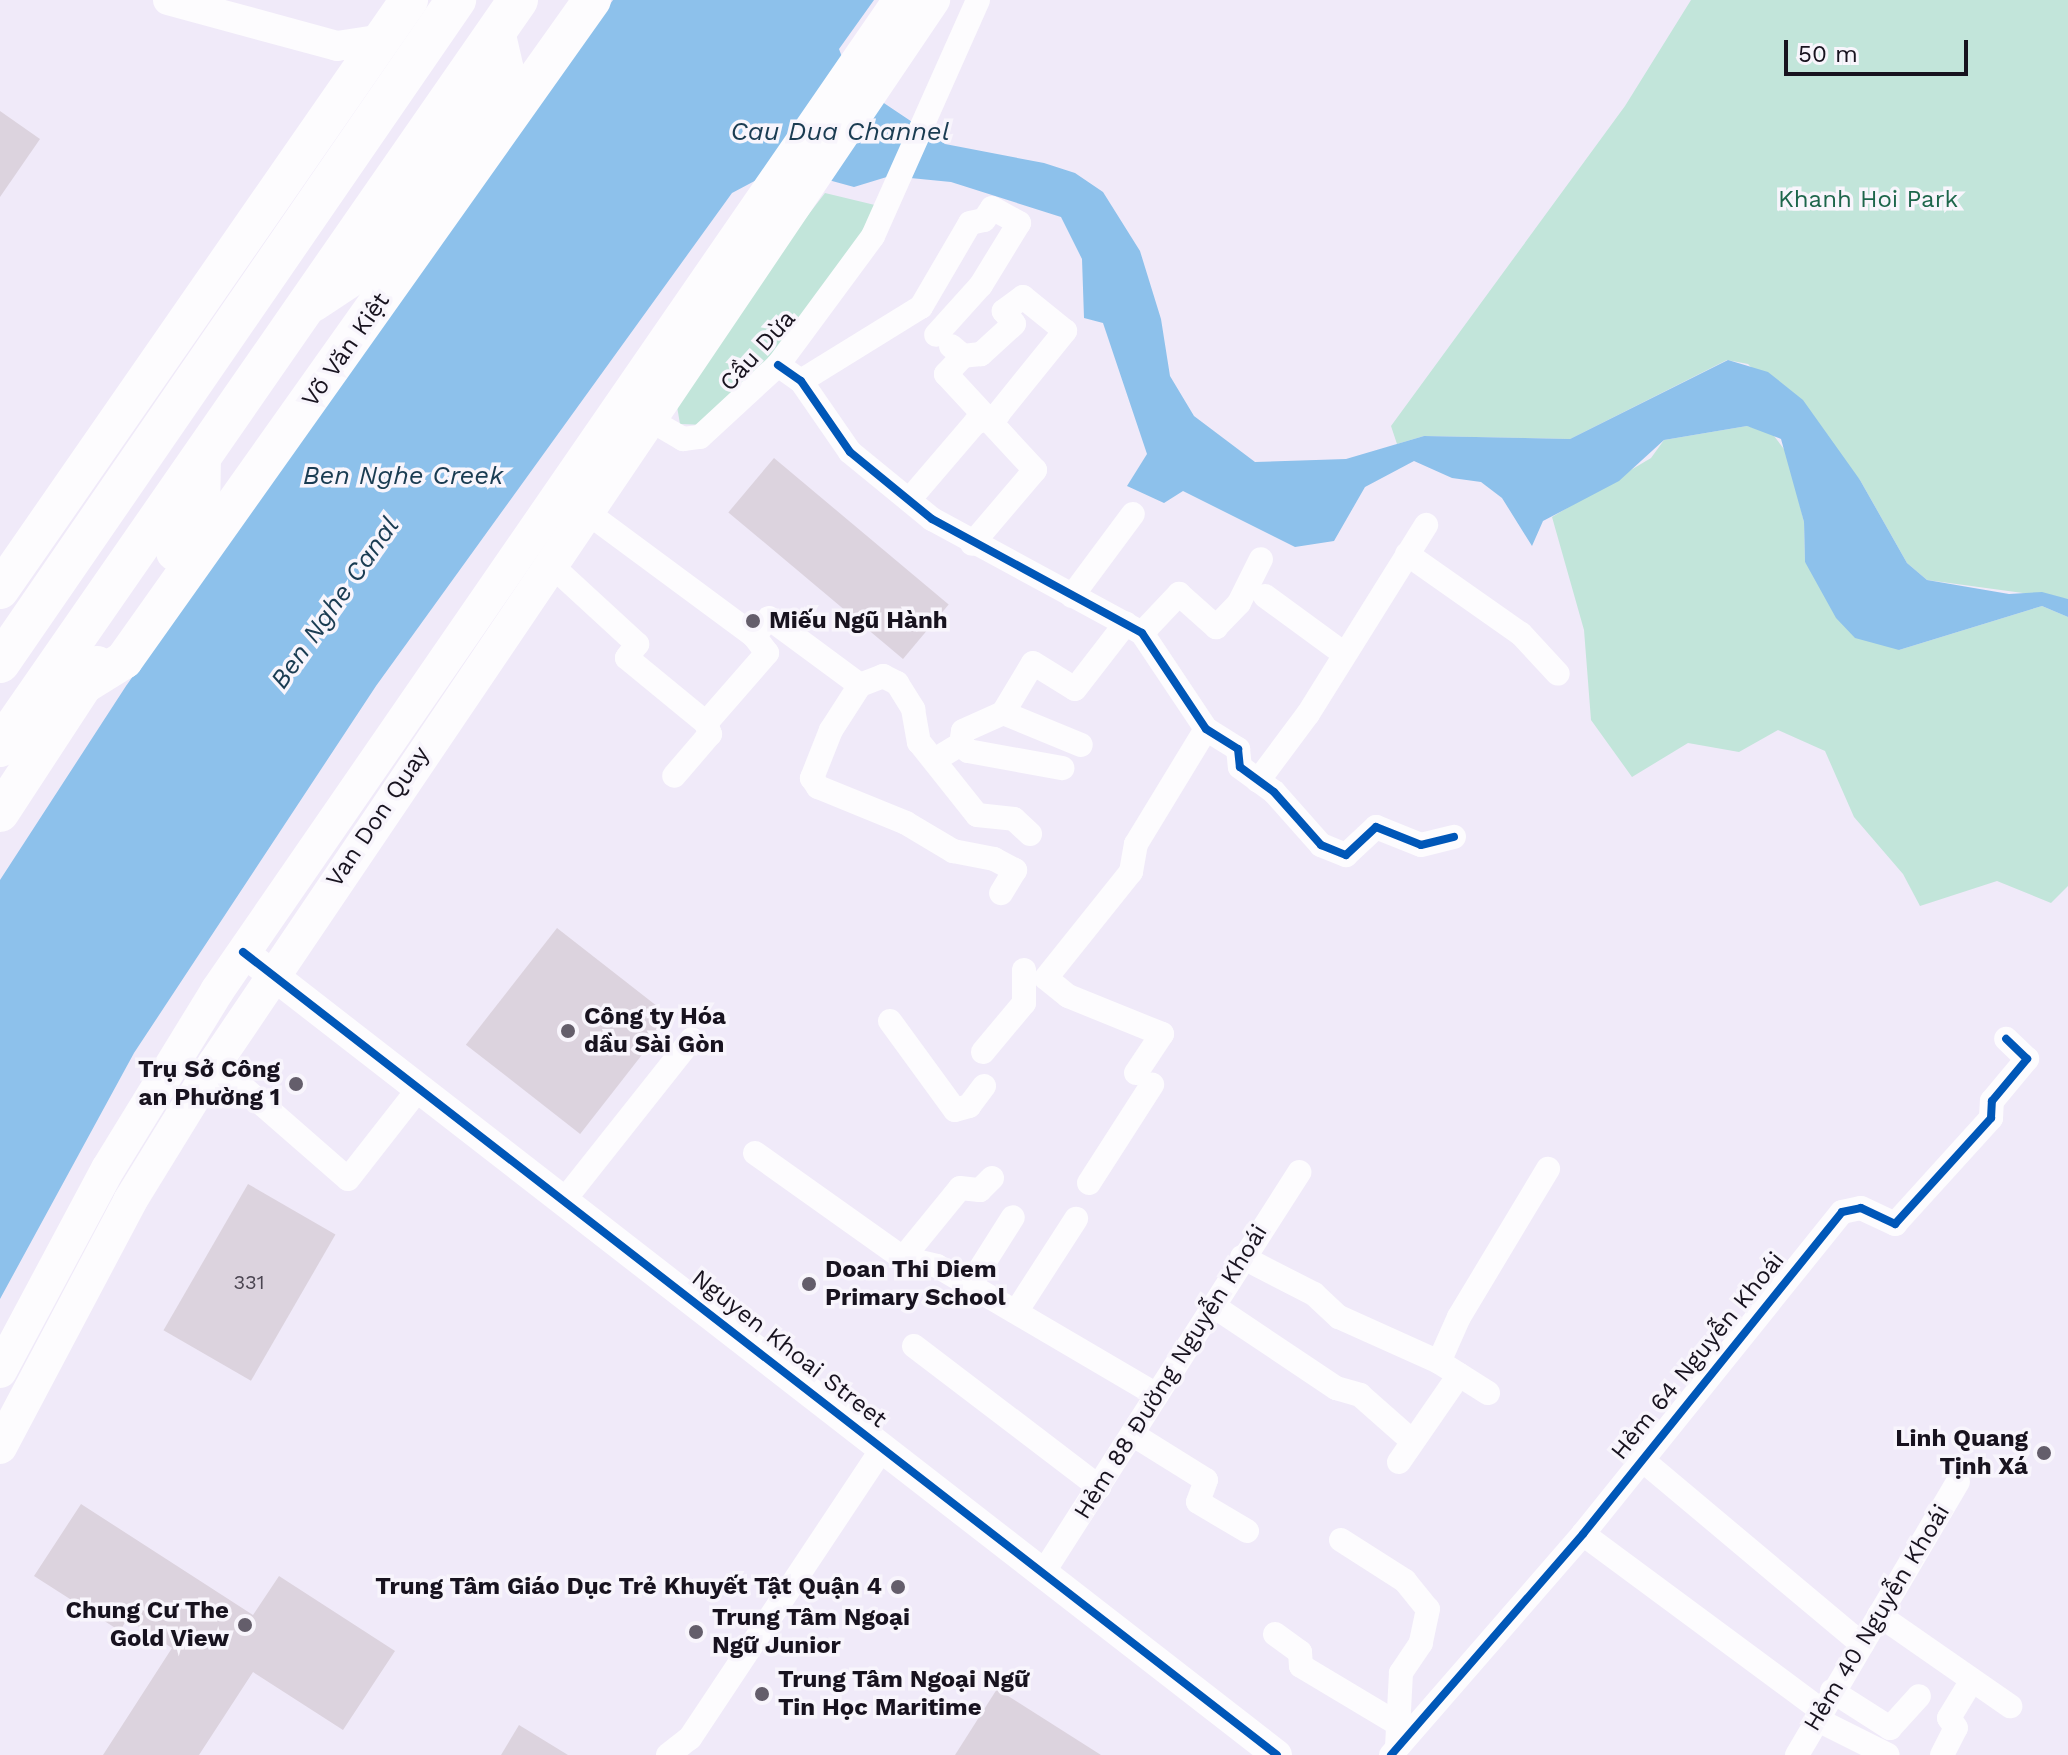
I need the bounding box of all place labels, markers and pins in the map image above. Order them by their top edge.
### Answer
place label: Miếu Ngũ Hành [769,607,948,635]
marker: Miếu Ngũ Hành [744,612,762,630]
place label: Công ty Hóa dầu Sài Gòn [584,1003,727,1059]
marker: Công ty Hóa dầu Sài Gòn [559,1022,577,1040]
place label: Trụ Sở Công an Phường 1 [138,1056,280,1112]
marker: Trụ Sở Công an Phường 1 [287,1075,305,1093]
place label: Doan Thi Diem Primary School [825,1256,1006,1312]
marker: Doan Thi Diem Primary School [800,1275,818,1293]
place label: Linh Quang Tịnh Xá [1895,1425,2028,1481]
marker: Linh Quang Tịnh Xá [2035,1444,2053,1462]
place label: Trung Tâm Giáo Dục Trẻ Khuyết Tật Quận 4 [374,1573,882,1601]
marker: Trung Tâm Giáo Dục Trẻ Khuyết Tật Quận 4 [889,1578,907,1596]
place label: Chung Cư The Gold View [65,1597,229,1653]
place label: Trung Tâm Ngoại Ngữ Junior [712,1604,910,1660]
marker: Chung Cư The Gold View [236,1616,254,1634]
marker: Trung Tâm Ngoại Ngữ Junior [687,1623,705,1641]
place label: Trung Tâm Ngoại Ngữ Tin Học Maritime [778,1666,1030,1722]
marker: Trung Tâm Ngoại Ngữ Tin Học Maritime [753,1685,771,1703]

